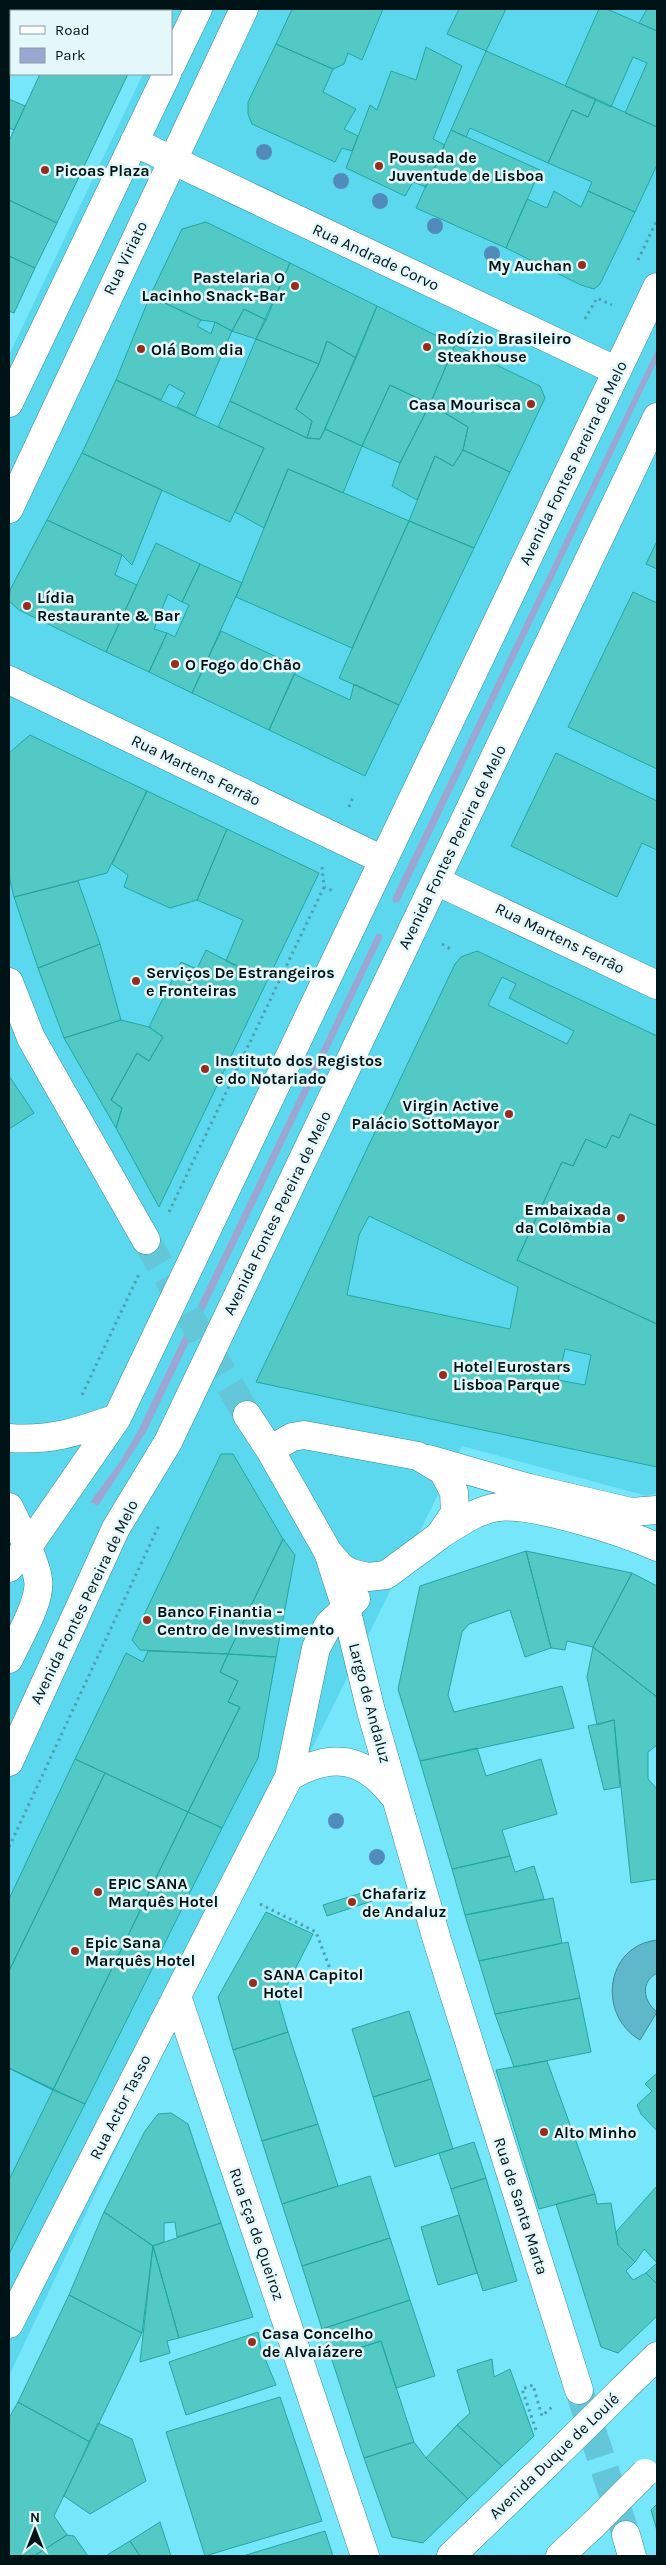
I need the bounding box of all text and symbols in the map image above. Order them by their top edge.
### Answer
legend [10,10,172,75]
text: Road [55,21,90,39]
text: Park [55,46,85,64]
place label: Pousada de Juventude de Lisboa [389,148,544,185]
marker: Pousada de Juventude de Lisboa [373,160,385,172]
place label: Picoas Plaza [55,161,150,180]
marker: Picoas Plaza [39,164,51,176]
street label: Rua Viriato [99,218,151,298]
street label: Rua Andrade Corvo [310,219,442,295]
place label: My Auchan [488,256,572,275]
marker: My Auchan [576,259,588,271]
place label: Pastelaria O Lacinho Snack-Bar [142,268,286,305]
marker: Pastelaria O Lacinho Snack-Bar [289,280,301,292]
place label: Rodízio Brasileiro Steakhouse [437,329,571,366]
place label: Olá Bom dia [151,340,243,359]
marker: Rodízio Brasileiro Steakhouse [421,341,433,353]
marker: Olá Bom dia [135,343,147,355]
street label: Avenida Fontes Pereira de Melo [515,358,631,568]
place label: Casa Mourisca [409,395,521,414]
marker: Casa Mourisca [525,398,537,410]
place label: Lídia Restaurante & Bar [37,588,181,625]
marker: Lídia Restaurante & Bar [21,600,33,612]
place label: O Fogo do Chão [185,655,301,674]
marker: O Fogo do Chão [169,658,181,670]
street label: Rua Martens Ferrão [128,730,264,810]
street label: Avenida Fontes Pereira de Melo [394,742,510,952]
street label: Rua Martens Ferrão [492,898,628,978]
place label: Serviços De Estrangeiros e Fronteiras [146,963,335,1000]
marker: Serviços De Estrangeiros e Fronteiras [130,975,142,987]
place label: Instituto dos Registos e do Notariado [215,1051,383,1088]
marker: Instituto dos Registos e do Notariado [199,1063,211,1075]
place label: Virgin Active Palácio SottoMayor [352,1096,500,1133]
street label: Avenida Fontes Pereira de Melo [219,1108,335,1318]
marker: Virgin Active Palácio SottoMayor [503,1108,515,1120]
place label: Embaixada da Colômbia [515,1200,611,1237]
marker: Embaixada da Colômbia [615,1212,627,1224]
place label: Hotel Eurostars Lisboa Parque [453,1357,571,1394]
marker: Hotel Eurostars Lisboa Parque [437,1369,449,1381]
street label: Avenida Fontes Pereira de Melo [26,1497,142,1707]
place label: Banco Finantia - Centro de Investimento [157,1602,334,1639]
marker: Banco Finantia - Centro de Investimento [141,1614,153,1626]
street label: Largo de Andaluz [345,1641,395,1765]
place label: EPIC SANA Marquês Hotel [108,1874,218,1911]
place label: Chafariz de Andaluz [362,1884,446,1921]
marker: EPIC SANA Marquês Hotel [92,1886,104,1898]
marker: Chafariz de Andaluz [346,1896,358,1908]
place label: Epic Sana Marquês Hotel [85,1933,195,1970]
marker: Epic Sana Marquês Hotel [69,1945,81,1957]
place label: SANA Capitol Hotel [263,1965,363,2002]
marker: SANA Capitol Hotel [247,1977,259,1989]
street label: Rua Actor Tasso [85,2052,155,2162]
place label: Alto Minho [554,2123,637,2142]
marker: Alto Minho [538,2126,550,2138]
street label: Rua de Santa Marta [490,2135,552,2277]
street label: Rua Eça de Queiroz [225,2165,289,2303]
place label: Casa Concelho de Alvaiázere [262,2324,373,2361]
marker: Casa Concelho de Alvaiázere [246,2336,258,2348]
street label: Avenida Duque de Loulé [485,2389,623,2523]
north arrow [10,2505,60,2555]
text: N [30,2509,40,2526]

